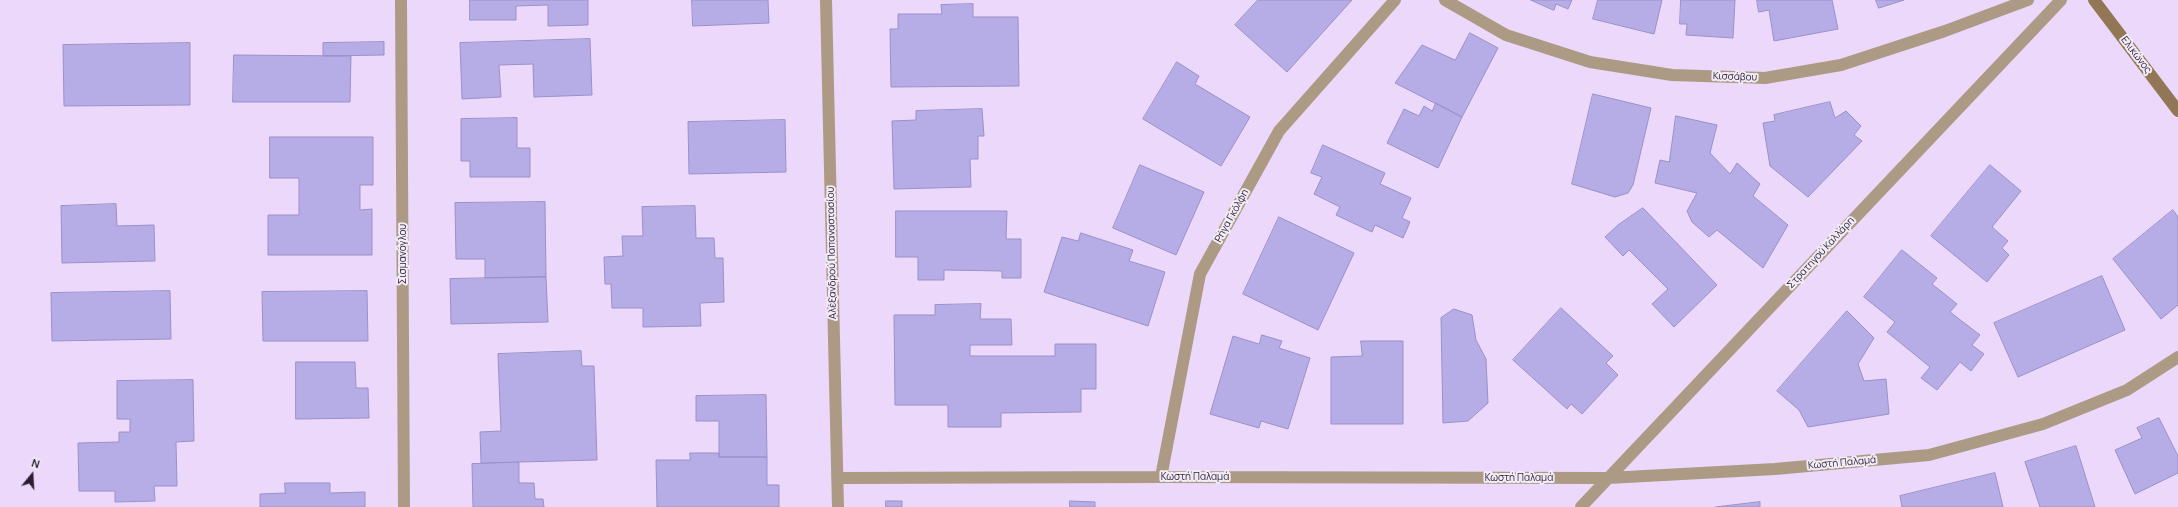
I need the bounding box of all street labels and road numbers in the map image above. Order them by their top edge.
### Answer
street label: Ελικώνος [2118,34,2154,76]
street label: Κισσάβου [1713,70,1757,84]
street label: Αλέξανδρού Παπαναστασίου [825,187,839,319]
street label: Ρήγα Γκόλφη [1212,187,1252,245]
street label: Στρατηγού Καλλάρη [1785,215,1857,291]
street label: Σισμανόγλου [397,224,409,284]
street label: Κωστή Παλαμά [1807,454,1877,472]
street label: Κωστή Παλαμά [1161,471,1229,483]
street label: Κωστή Παλαμά [1485,472,1553,484]

